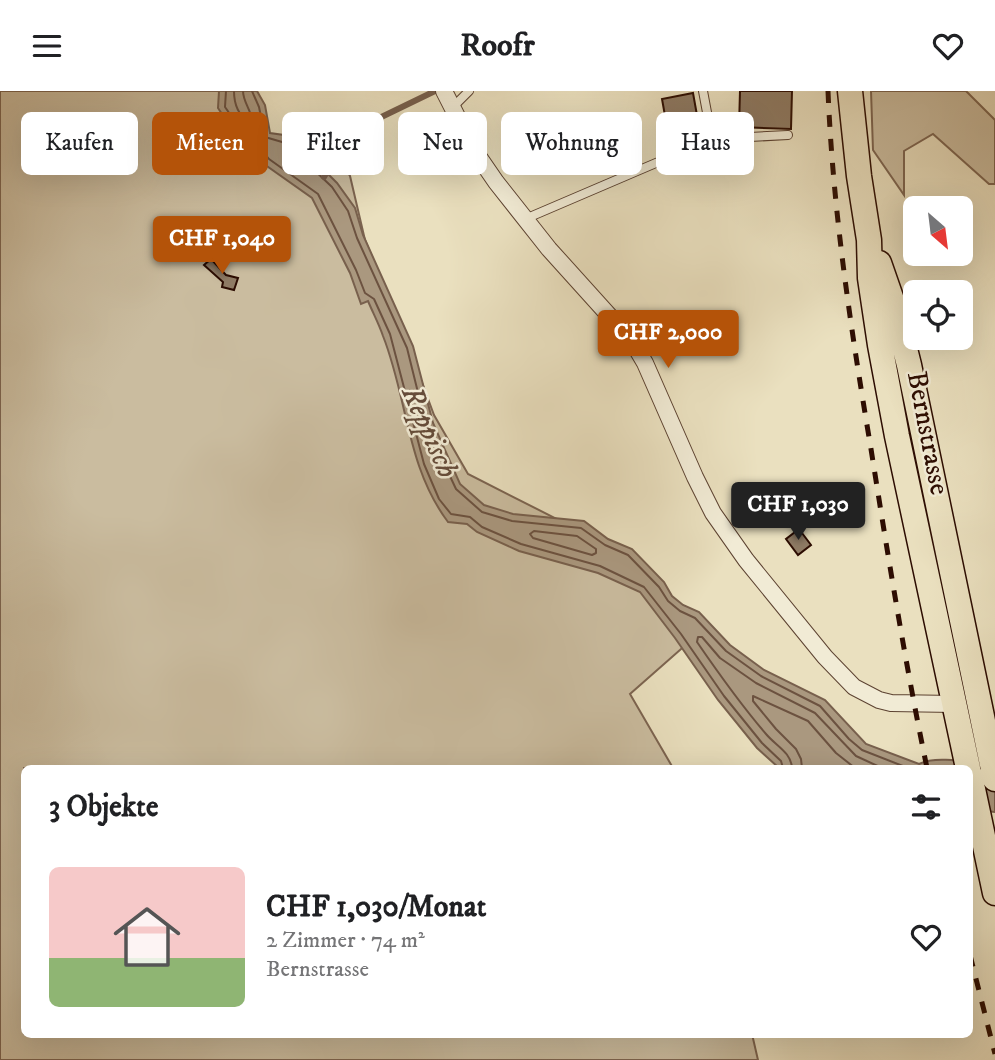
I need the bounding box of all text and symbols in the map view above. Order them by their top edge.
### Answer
text: Roofr [460,26,535,66]
icon: menu [28,27,66,65]
icon: heart [929,27,967,65]
chip: Kaufen [21,112,138,175]
chip: Mieten [152,112,268,175]
chip: Filter [282,112,384,175]
chip: Neu [398,112,487,175]
chip: Wohnung [501,112,642,175]
chip: Haus [656,112,754,175]
north arrow [903,196,973,266]
map controls [903,196,973,350]
pin: CHF 1,040 [142,216,302,276]
text: CHF 1,040 [169,224,275,253]
button: locate [903,280,973,350]
pin: CHF 2,000 [588,310,748,370]
text: CHF 2,000 [614,318,722,347]
street label: Bernstrasse [899,368,957,498]
water label: Reppisch [392,379,466,484]
pin: CHF 1,030 [718,483,878,542]
text: CHF 1,030 [747,490,849,519]
icon: filters [907,788,945,826]
text: 3 Objekte [49,789,158,826]
text: CHF 1,030/Monat [266,889,486,926]
icon: home [105,895,189,979]
icon: heart [907,918,945,956]
text: 2 Zimmer · 74 m² [266,926,425,955]
text: Bernstrasse [266,955,369,984]

